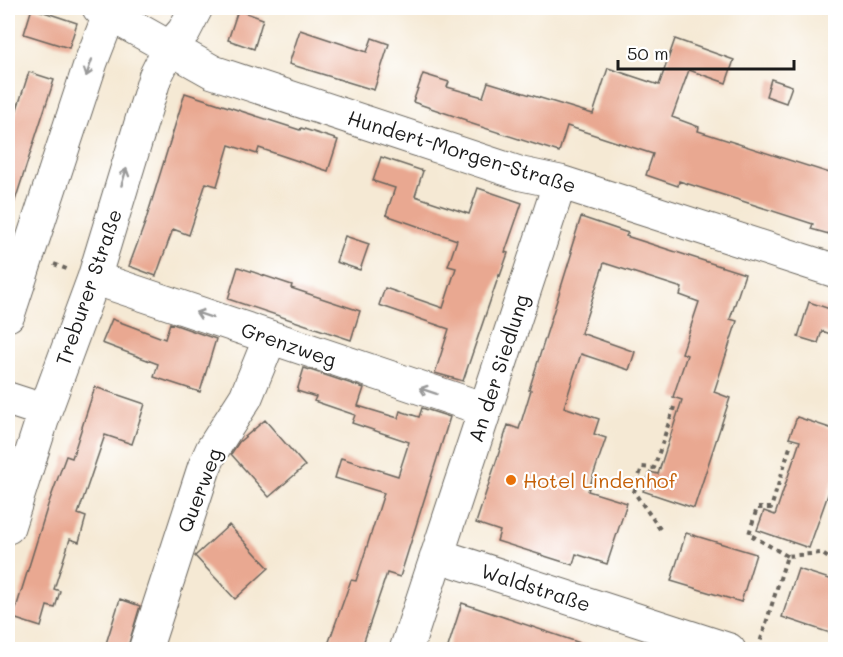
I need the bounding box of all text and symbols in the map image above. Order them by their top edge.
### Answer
scale bar [618,33,794,71]
text: 50 m [627,41,669,65]
one-way arrow [82,58,93,77]
street label: Hundert-Morgen-Straße [345,104,579,198]
one-way arrow [119,168,130,187]
street label: Treburer Straße [49,205,127,369]
street label: An der Siedlung [462,291,534,445]
one-way arrow [194,309,213,320]
street label: Grenzweg [238,316,340,372]
one-way arrow [419,384,438,395]
street label: Querweg [171,444,227,536]
place label: Hotel Lindenhof [523,467,678,493]
marker: Hotel Lindenhof [504,473,518,487]
street label: Waldstraße [478,557,594,617]

